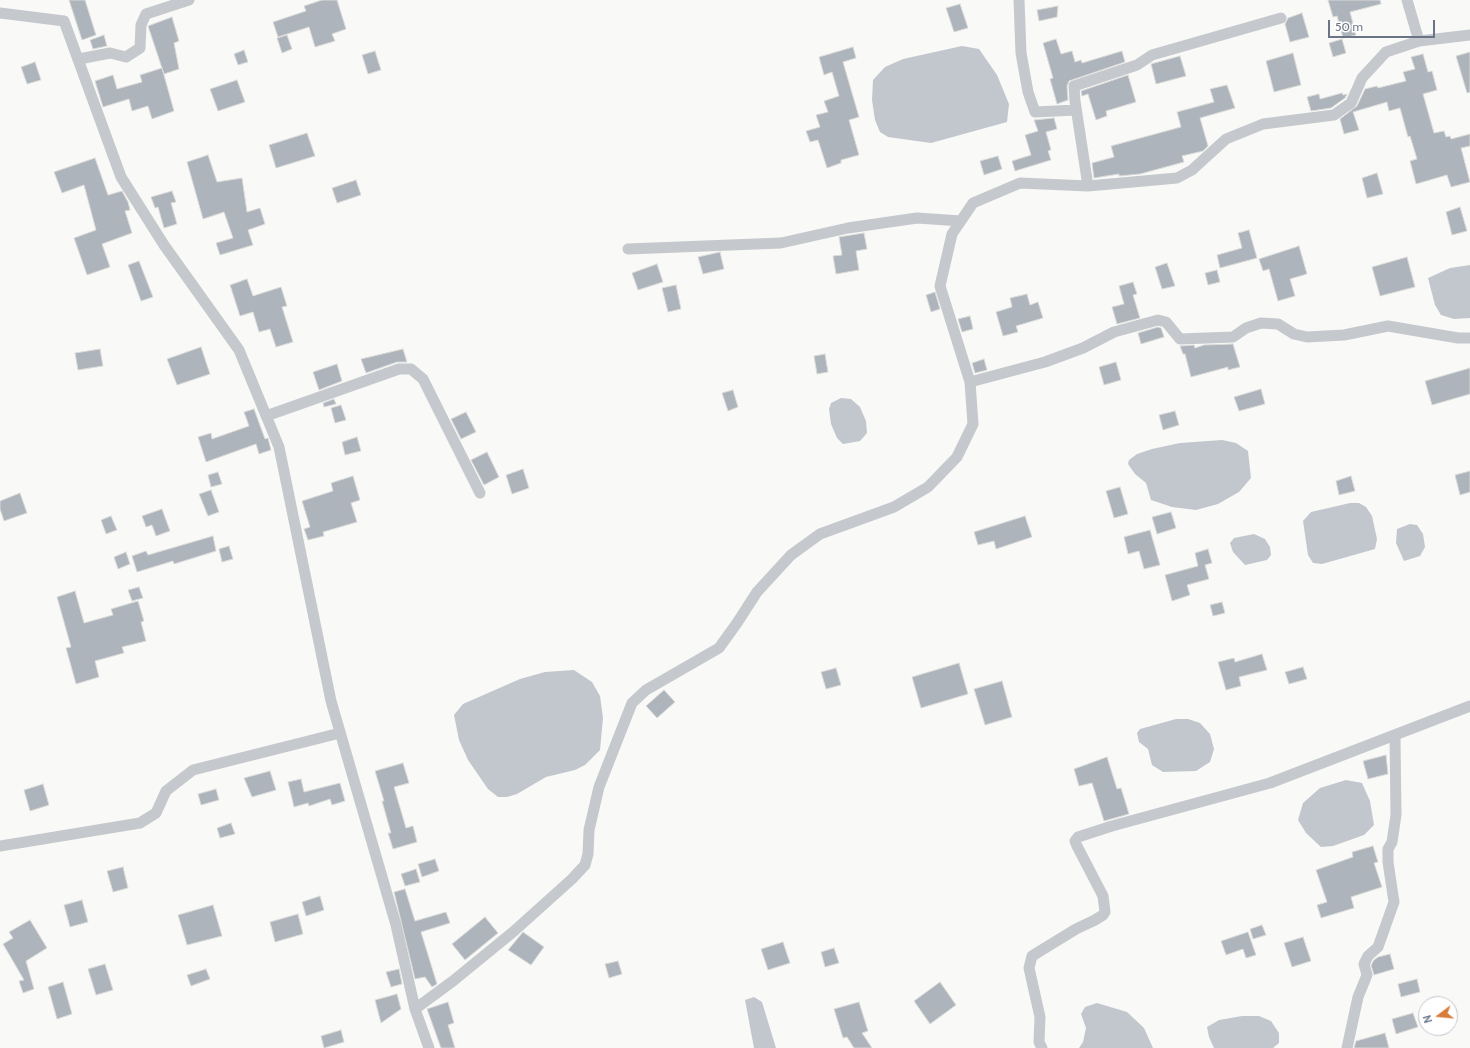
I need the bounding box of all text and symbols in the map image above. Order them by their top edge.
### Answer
scale bar [1330,12,1437,38]
text: 50 m [1335,19,1363,34]
north arrow [1418,996,1458,1036]
text: N [1420,1013,1435,1025]

